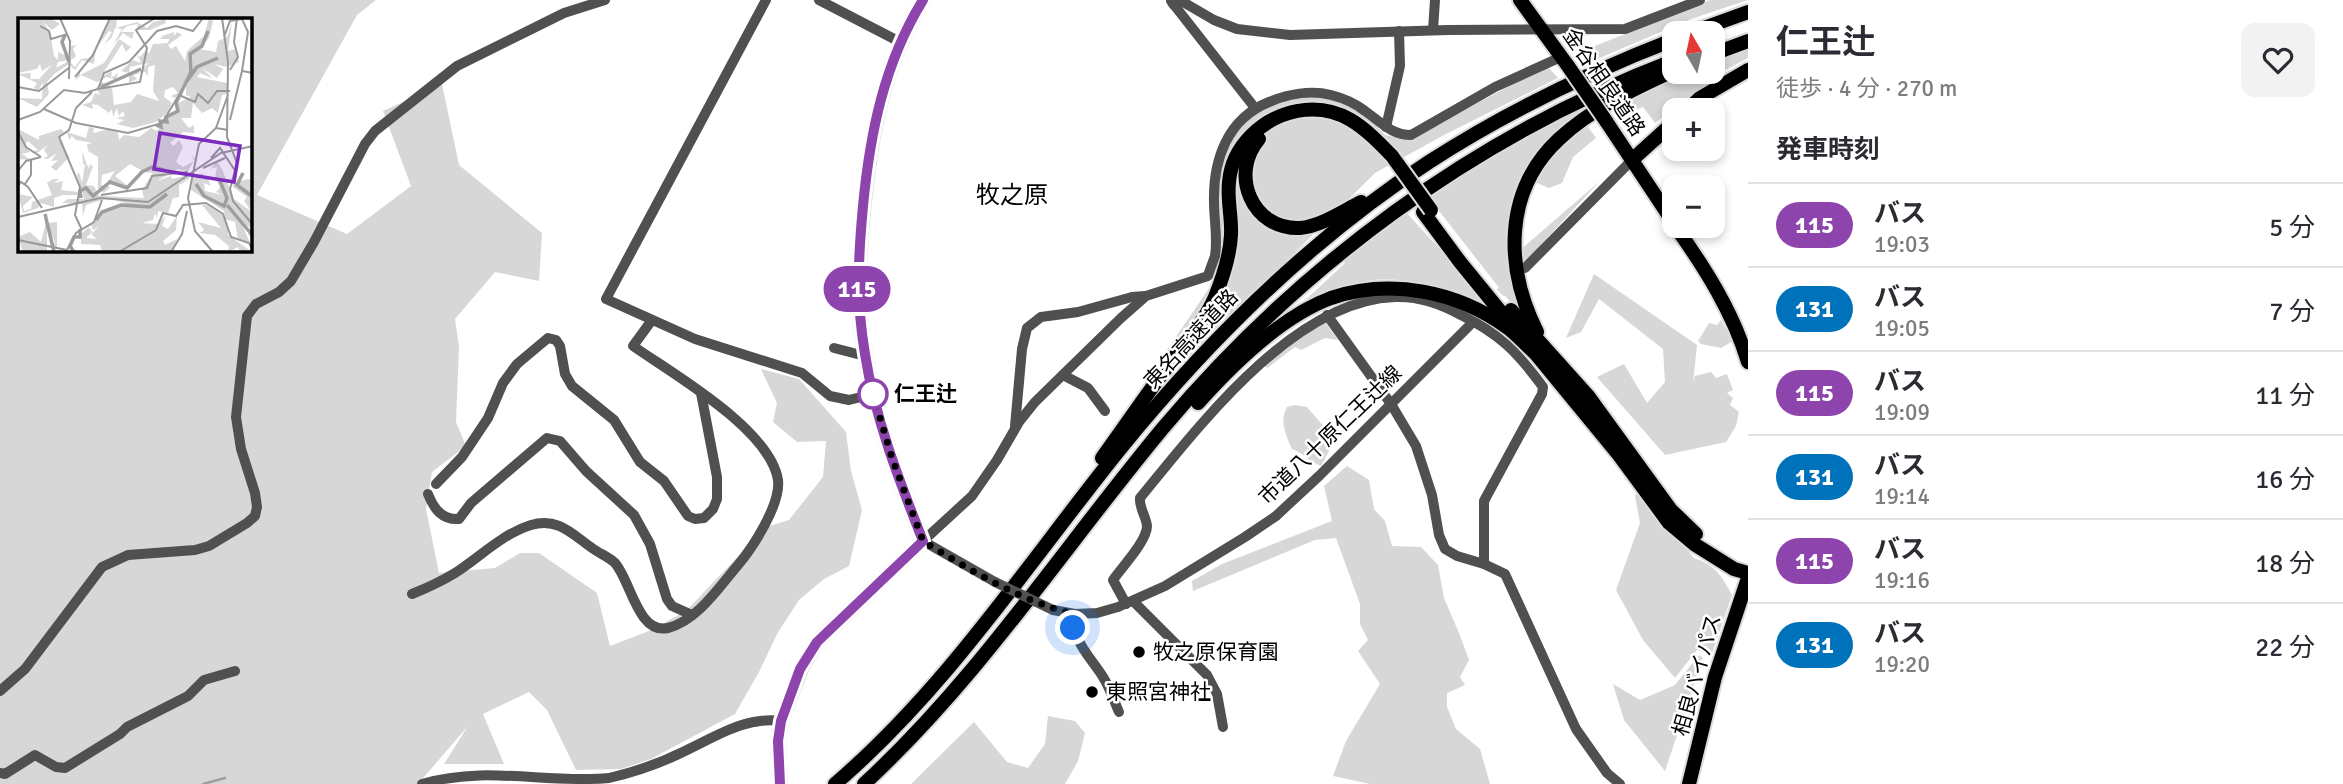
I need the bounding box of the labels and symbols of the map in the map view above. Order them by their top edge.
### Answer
inset map [18,18,252,252]
north arrow [1662,21,1726,84]
street label: 金谷相良道路 [1557,23,1651,141]
district label: 牧之原 [976,180,1048,210]
line badge: 115 [817,266,897,312]
street label: 東名高速道路 [1139,284,1243,394]
street label: 市道八十原仁王辻線 [1253,360,1407,510]
marker: 仁王辻 [858,379,888,409]
place label: 仁王辻 [894,381,957,407]
your location [1055,610,1090,645]
street label: 相良バイパス [1667,611,1727,739]
place label: 牧之原保育園 [1153,639,1279,665]
marker: 牧之原保育園 [1131,644,1147,660]
place label: 東照宮神社 [1106,679,1211,705]
marker: 東照宮神社 [1084,684,1100,700]

